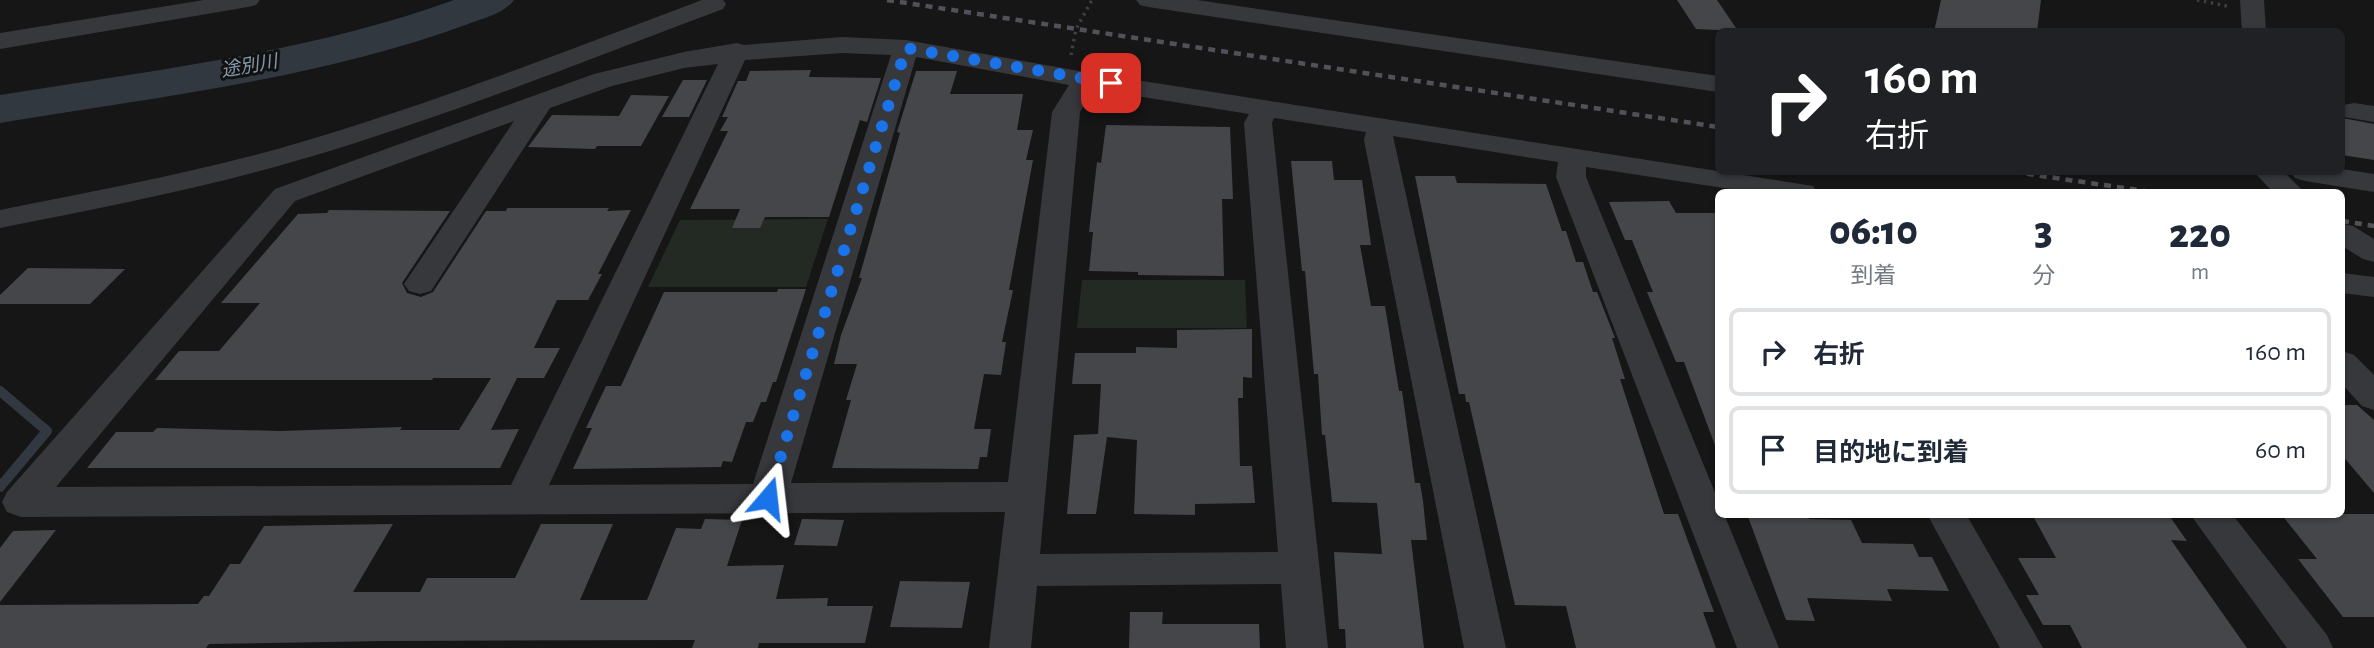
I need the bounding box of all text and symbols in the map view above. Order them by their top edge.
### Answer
water label: 途別川 [219,51,281,81]
pin [1081,53,1141,113]
text: 160 m [1865,54,1979,103]
icon: right [1750,56,1841,147]
icon: arrive [1092,64,1130,102]
text: 右折 [1865,120,1929,152]
text: 06:10 [1829,210,1918,252]
text: 3 [2034,210,2053,252]
text: 220 [2169,213,2231,255]
text: m [2191,261,2209,284]
text: 到着 [1851,265,1897,288]
text: 分 [2032,265,2055,288]
icon: right [1754,333,1792,371]
text: 160 m [2246,339,2306,365]
text: 右折 [1813,342,1865,368]
icon: arrive [1754,431,1792,469]
text: 60 m [2255,437,2306,463]
text: 目的地に到着 [1813,440,1969,466]
position arrow [731,461,805,535]

